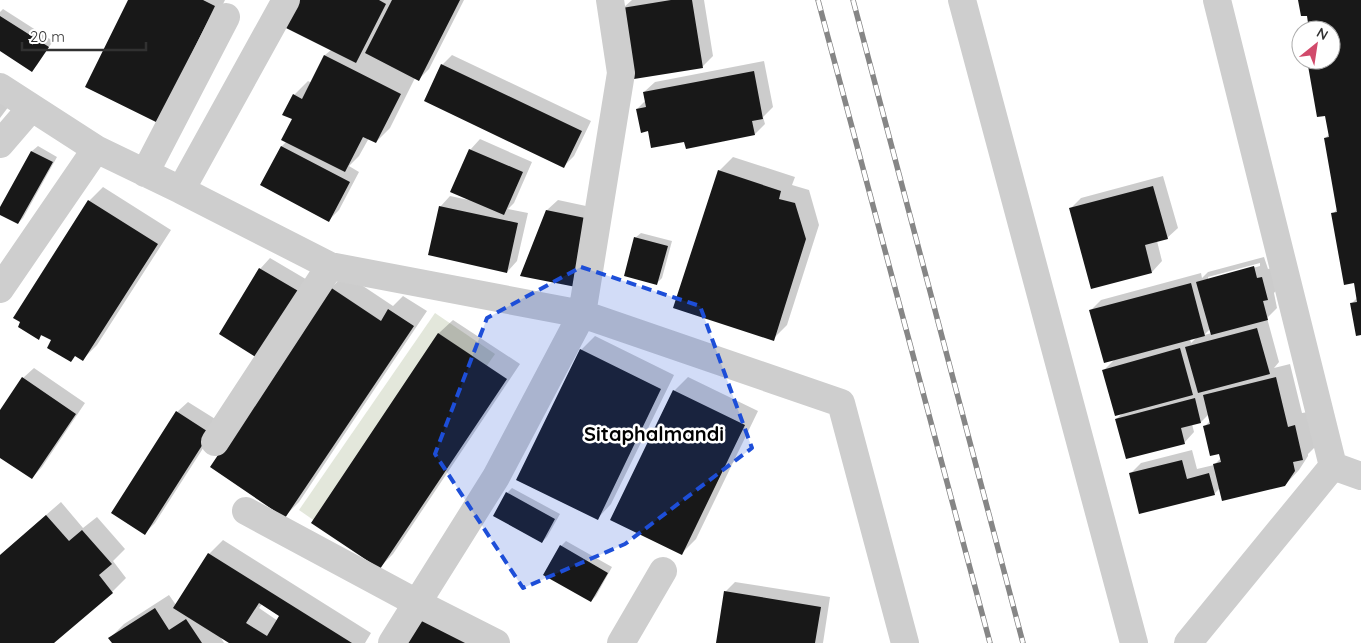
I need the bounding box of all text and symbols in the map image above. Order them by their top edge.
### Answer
scale bar [22,20,146,52]
north arrow [1291,20,1341,70]
text: N [1314,23,1331,44]
text: 20 m [30,27,65,46]
district label: Sitaphalmandi [584,421,724,446]

